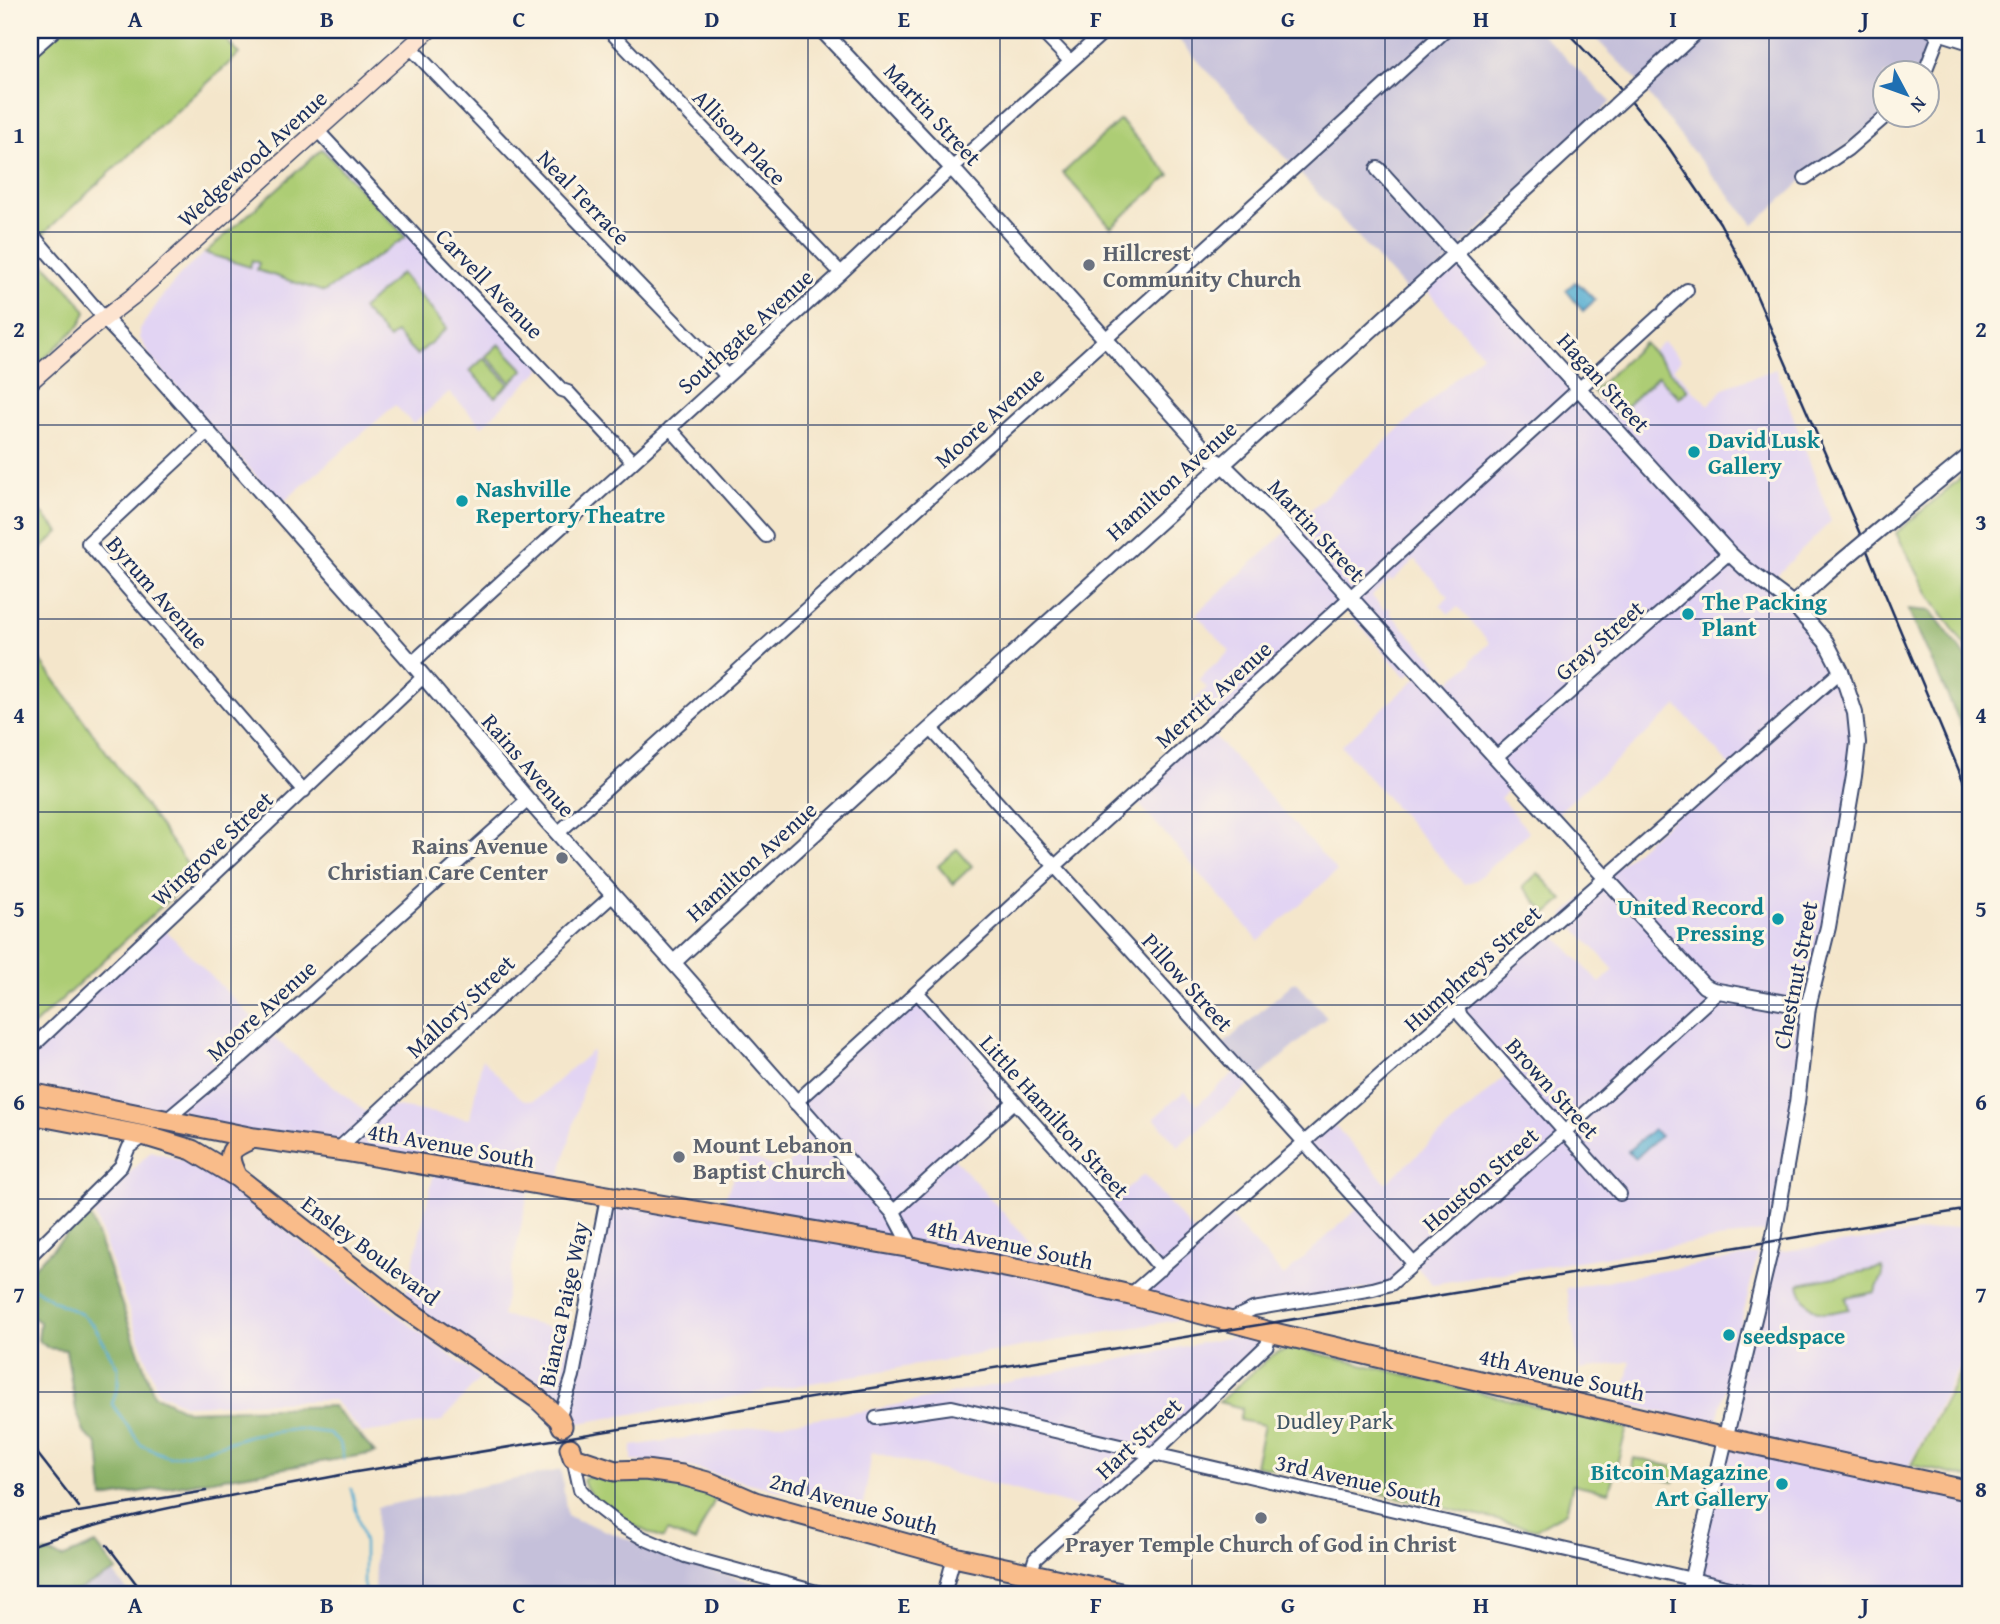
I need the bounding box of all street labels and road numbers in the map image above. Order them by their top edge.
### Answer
street label: Martin Street [877,55,989,173]
street label: Allison Place [685,81,795,193]
street label: Wedgewood Avenue [170,82,334,234]
street label: Neal Terrace [530,142,638,252]
street label: Carvell Avenue [428,220,552,346]
street label: Southgate Avenue [670,261,820,401]
street label: Hagan Street [1550,325,1658,439]
street label: Moore Avenue [927,359,1051,475]
street label: Hamilton Avenue [1098,412,1244,548]
street label: Martin Street [1261,471,1373,589]
street label: Byrum Avenue [99,528,217,656]
street label: Gray Street [1547,592,1651,688]
street label: Merritt Avenue [1147,633,1279,755]
street label: Rains Avenue [474,706,584,824]
street label: Wingrove Street [144,783,280,913]
street label: Hamilton Avenue [678,793,824,929]
street label: Humphreys Street [1396,897,1548,1039]
street label: Chestnut Street [1764,898,1826,1052]
street label: Pillow Street [1135,925,1241,1039]
street label: Mallory Street [398,947,522,1065]
street label: Moore Avenue [199,952,323,1068]
street label: Little Hamilton Street [972,1027,1138,1205]
street label: Brown Street [1499,1030,1607,1146]
street label: 4th Avenue South [365,1114,537,1176]
street label: Houston Street [1415,1119,1545,1239]
street label: Ensley Boulevard [295,1187,448,1313]
street label: 4th Avenue South [924,1210,1096,1278]
street label: Bianca Paige Way [529,1218,597,1389]
street label: 4th Avenue South [1476,1339,1648,1409]
street label: Hart Street [1088,1389,1188,1487]
street label: 3rd Avenue South [1273,1445,1446,1515]
street label: 2nd Avenue South [766,1463,942,1543]

